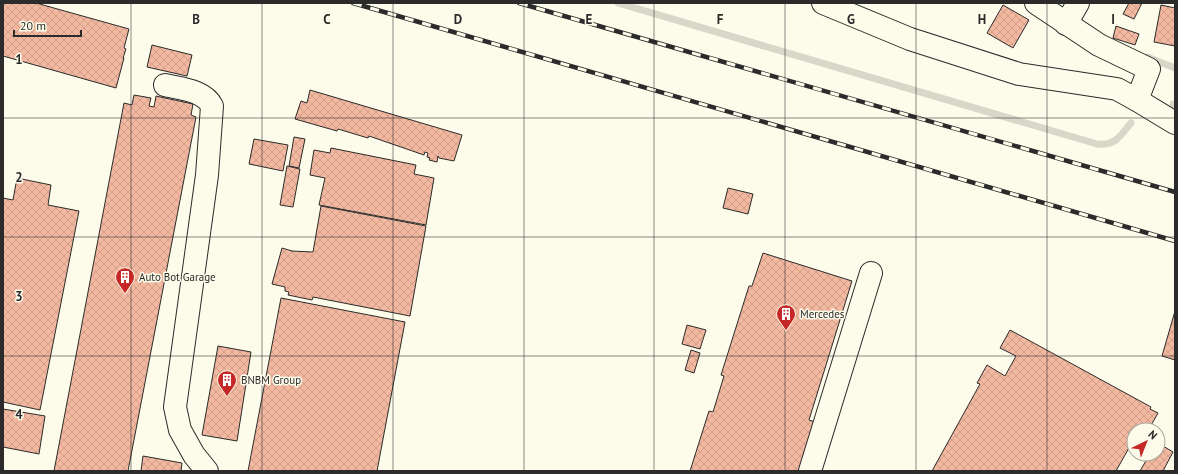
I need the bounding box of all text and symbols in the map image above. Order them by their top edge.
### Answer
text: B [192,11,200,28]
text: C [323,11,331,28]
text: D [454,11,462,28]
text: E [586,11,593,28]
text: F [717,11,724,28]
text: G [847,11,855,28]
text: H [978,11,986,28]
text: I [1111,11,1115,28]
scale bar [14,12,81,38]
text: 20 m [20,18,46,33]
text: 1 [15,51,23,68]
text: 2 [15,169,23,186]
building icon: Auto Bot Garage [114,266,136,294]
place label: Auto Bot Garage [139,270,216,284]
text: 3 [15,288,23,305]
building icon: Mercedes [775,303,797,331]
place label: Mercedes [800,307,845,321]
building icon: BNBM Group [216,369,238,397]
place label: BNBM Group [241,373,301,387]
text: 4 [15,406,23,423]
north arrow [1126,422,1166,462]
text: N [1145,427,1160,442]

